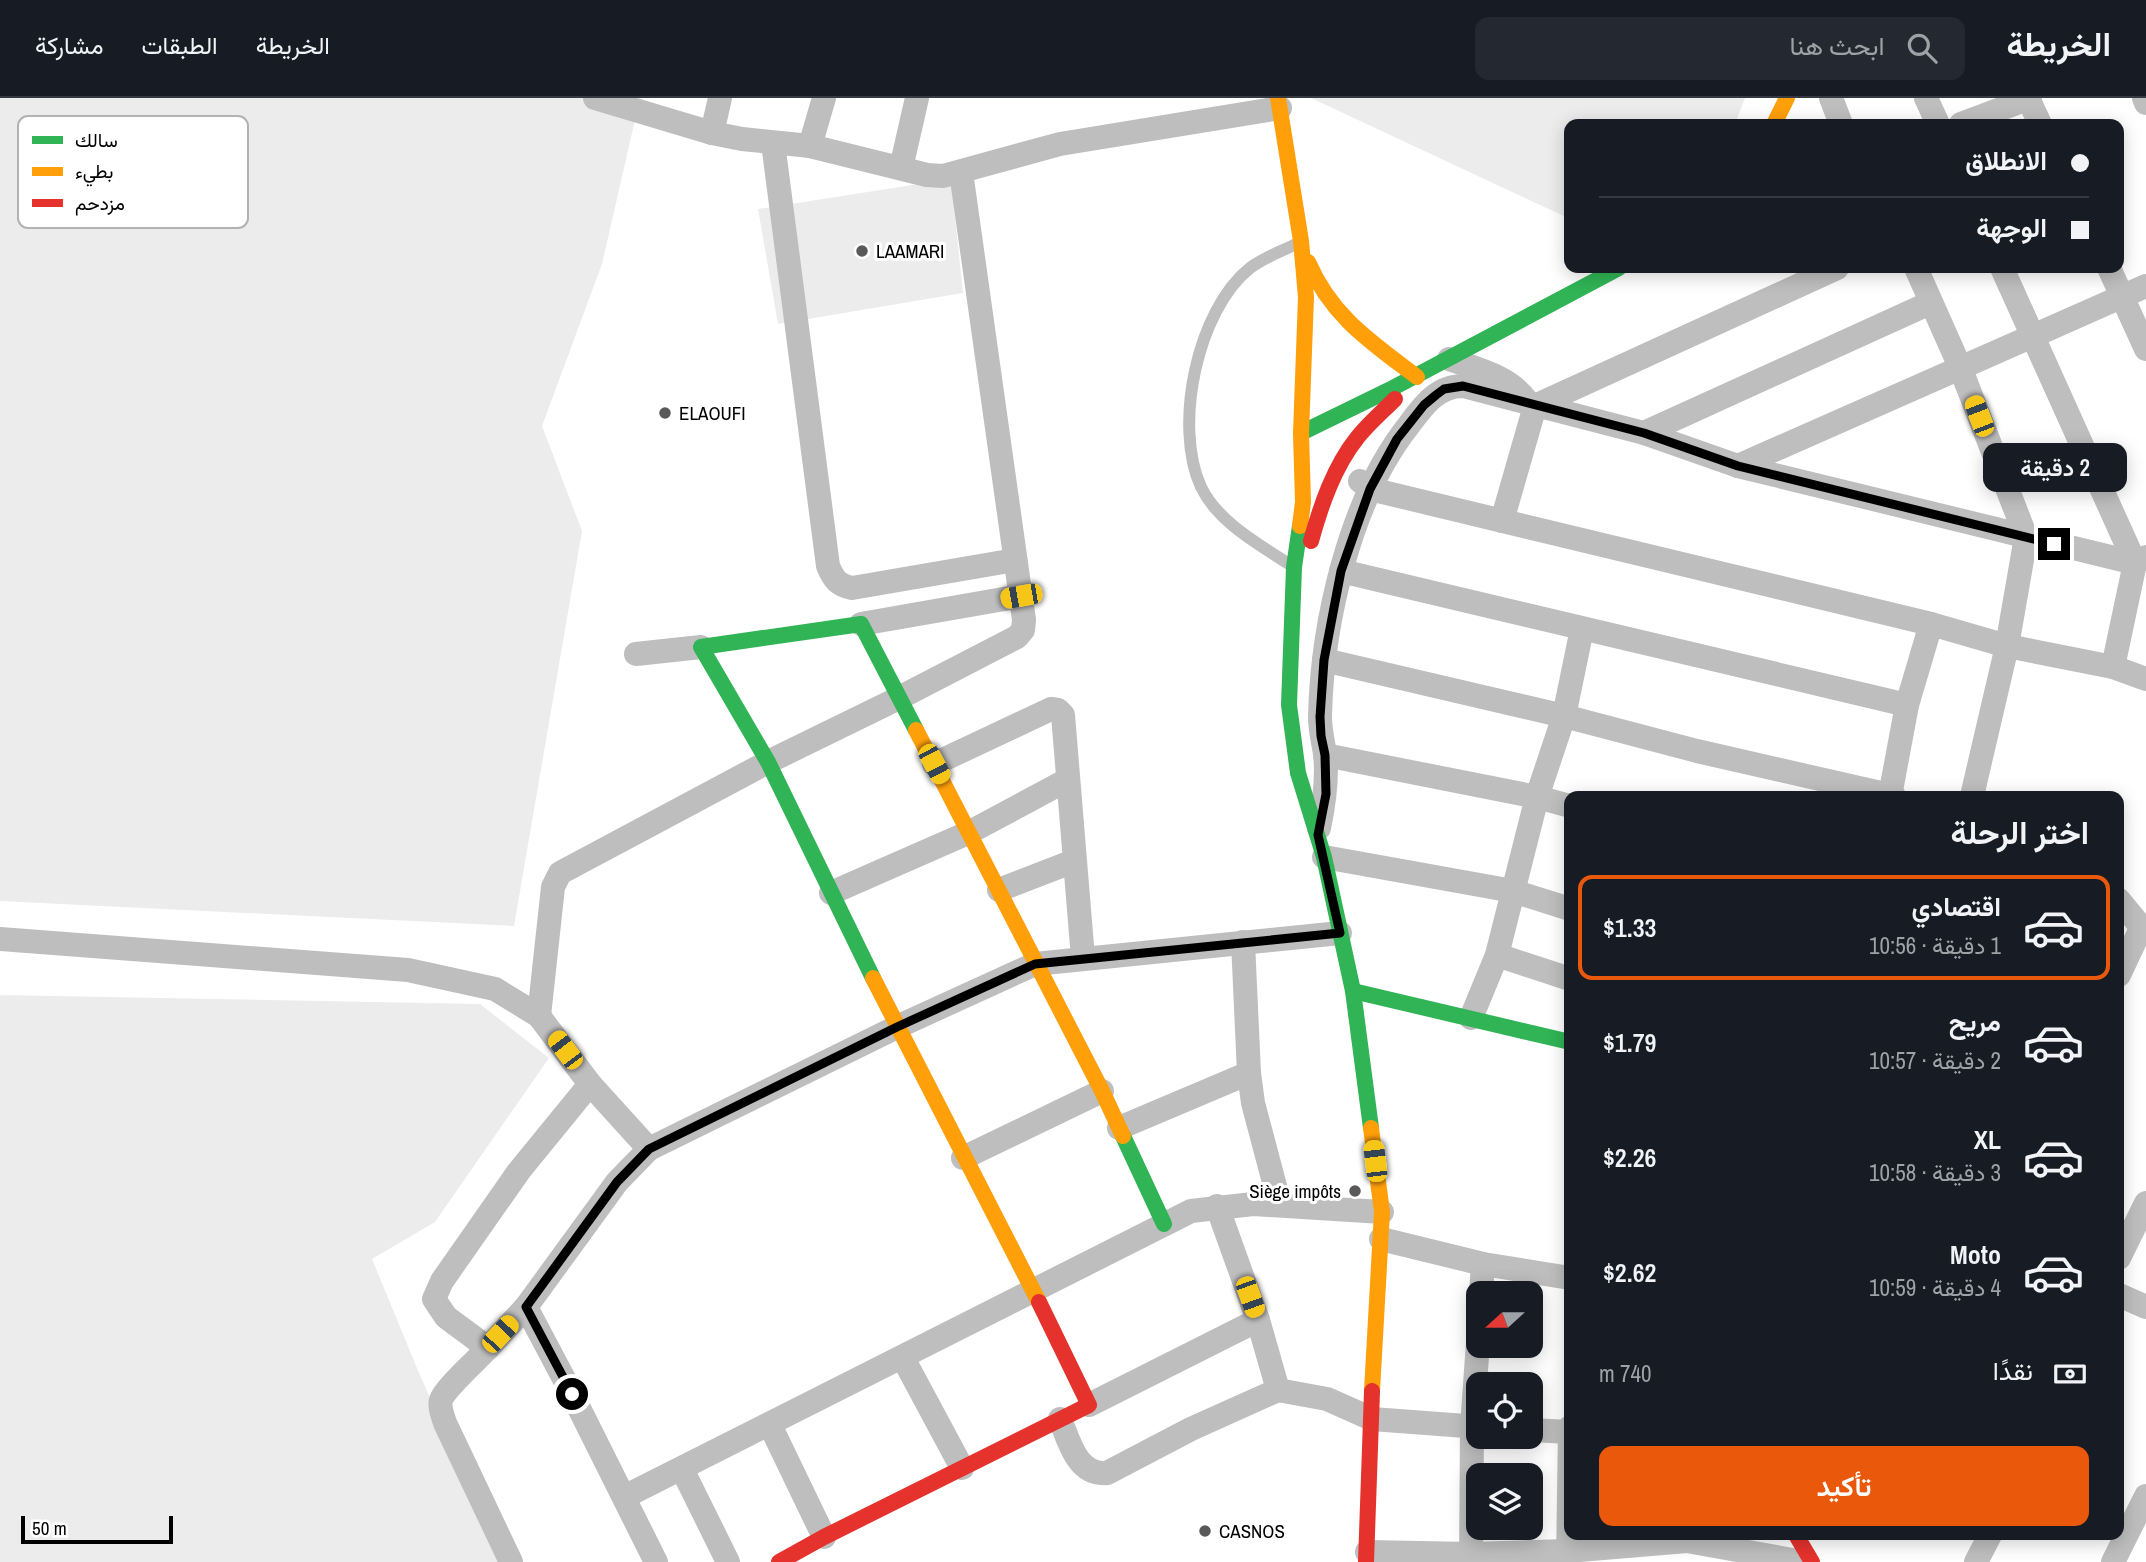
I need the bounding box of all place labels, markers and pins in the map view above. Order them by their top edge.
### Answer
place label: LAAMARI [876,238,944,264]
marker: LAAMARI [854,243,870,259]
place label: ELAOUFI [679,400,746,426]
marker: ELAOUFI [657,405,673,421]
place label: Siège impôts [1249,1178,1341,1204]
marker: Siège impôts [1347,1183,1363,1199]
place label: CASNOS [1219,1518,1285,1544]
marker: CASNOS [1197,1523,1213,1539]

